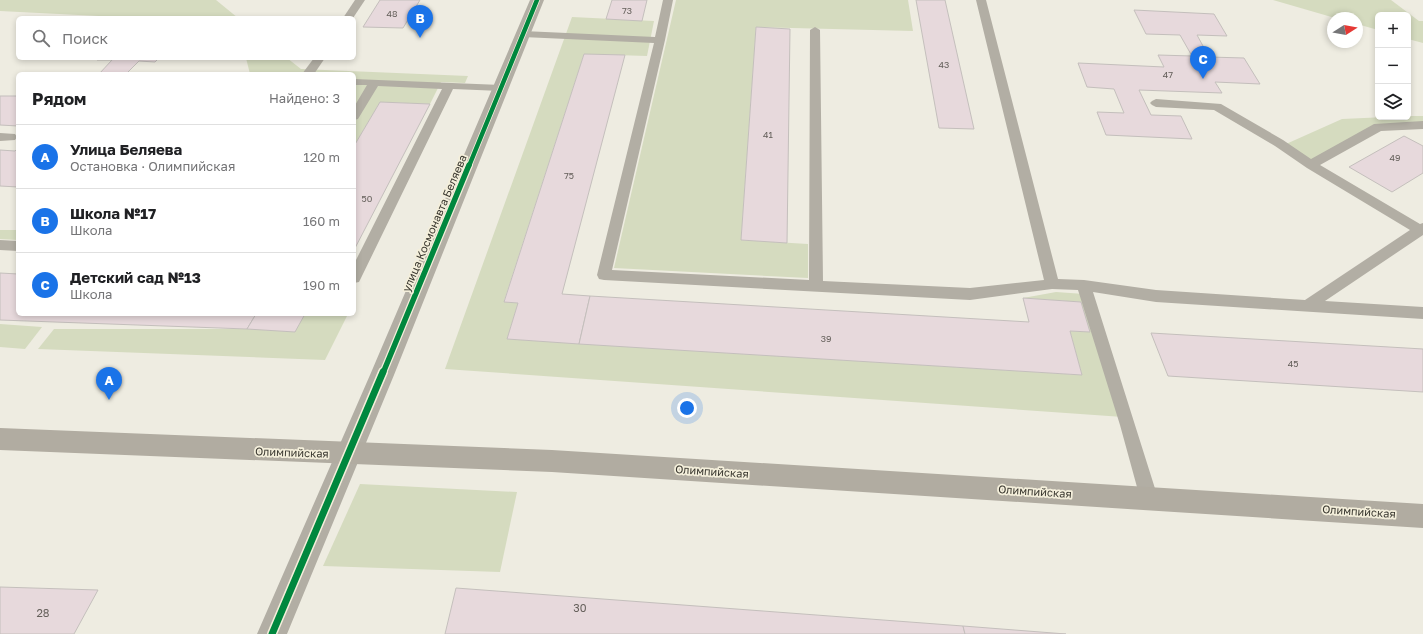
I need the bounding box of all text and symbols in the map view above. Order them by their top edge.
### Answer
pin: B [407,5,433,38]
house number: 73 [622,5,632,16]
house number: 48 [387,8,397,19]
north arrow [1327,12,1363,48]
map controls [1375,12,1411,120]
button: + [1375,12,1411,48]
search box [16,16,356,60]
icon: search [30,27,52,49]
text: Поиск [62,29,108,47]
pin: C [1190,46,1216,79]
button: − [1375,48,1411,84]
house number: 43 [939,59,949,70]
house number: 47 [1163,69,1173,80]
button: layers [1375,84,1411,120]
text: Рядом [32,88,86,109]
text: Найдено: 3 [269,90,340,106]
house number: 41 [763,129,774,140]
text: Улица Беляева [70,140,182,158]
text: A [40,149,50,165]
text: 120 m [303,149,340,165]
street label: улица Космонавта Беляева [399,152,469,294]
house number: 49 [1390,152,1400,163]
text: Остановка · Олимпийская [70,158,235,174]
house number: 75 [564,170,574,181]
house number: 50 [362,193,373,204]
text: Школа №17 [70,204,156,222]
text: B [40,213,50,229]
text: 160 m [303,213,340,229]
text: Школа [70,222,112,238]
text: Детский сад №13 [70,268,201,286]
text: C [40,277,50,293]
text: 190 m [303,277,340,293]
text: Школа [70,286,112,302]
house number: 39 [821,333,831,344]
house number: 45 [1288,358,1298,369]
pin: A [96,367,122,400]
your location [677,398,697,418]
street label: Олимпийская [255,444,329,460]
street label: Олимпийская [675,462,749,480]
street label: Олимпийская [998,482,1072,500]
street label: Олимпийская [1322,502,1396,520]
house number: 30 [573,601,587,614]
house number: 28 [36,606,50,619]

